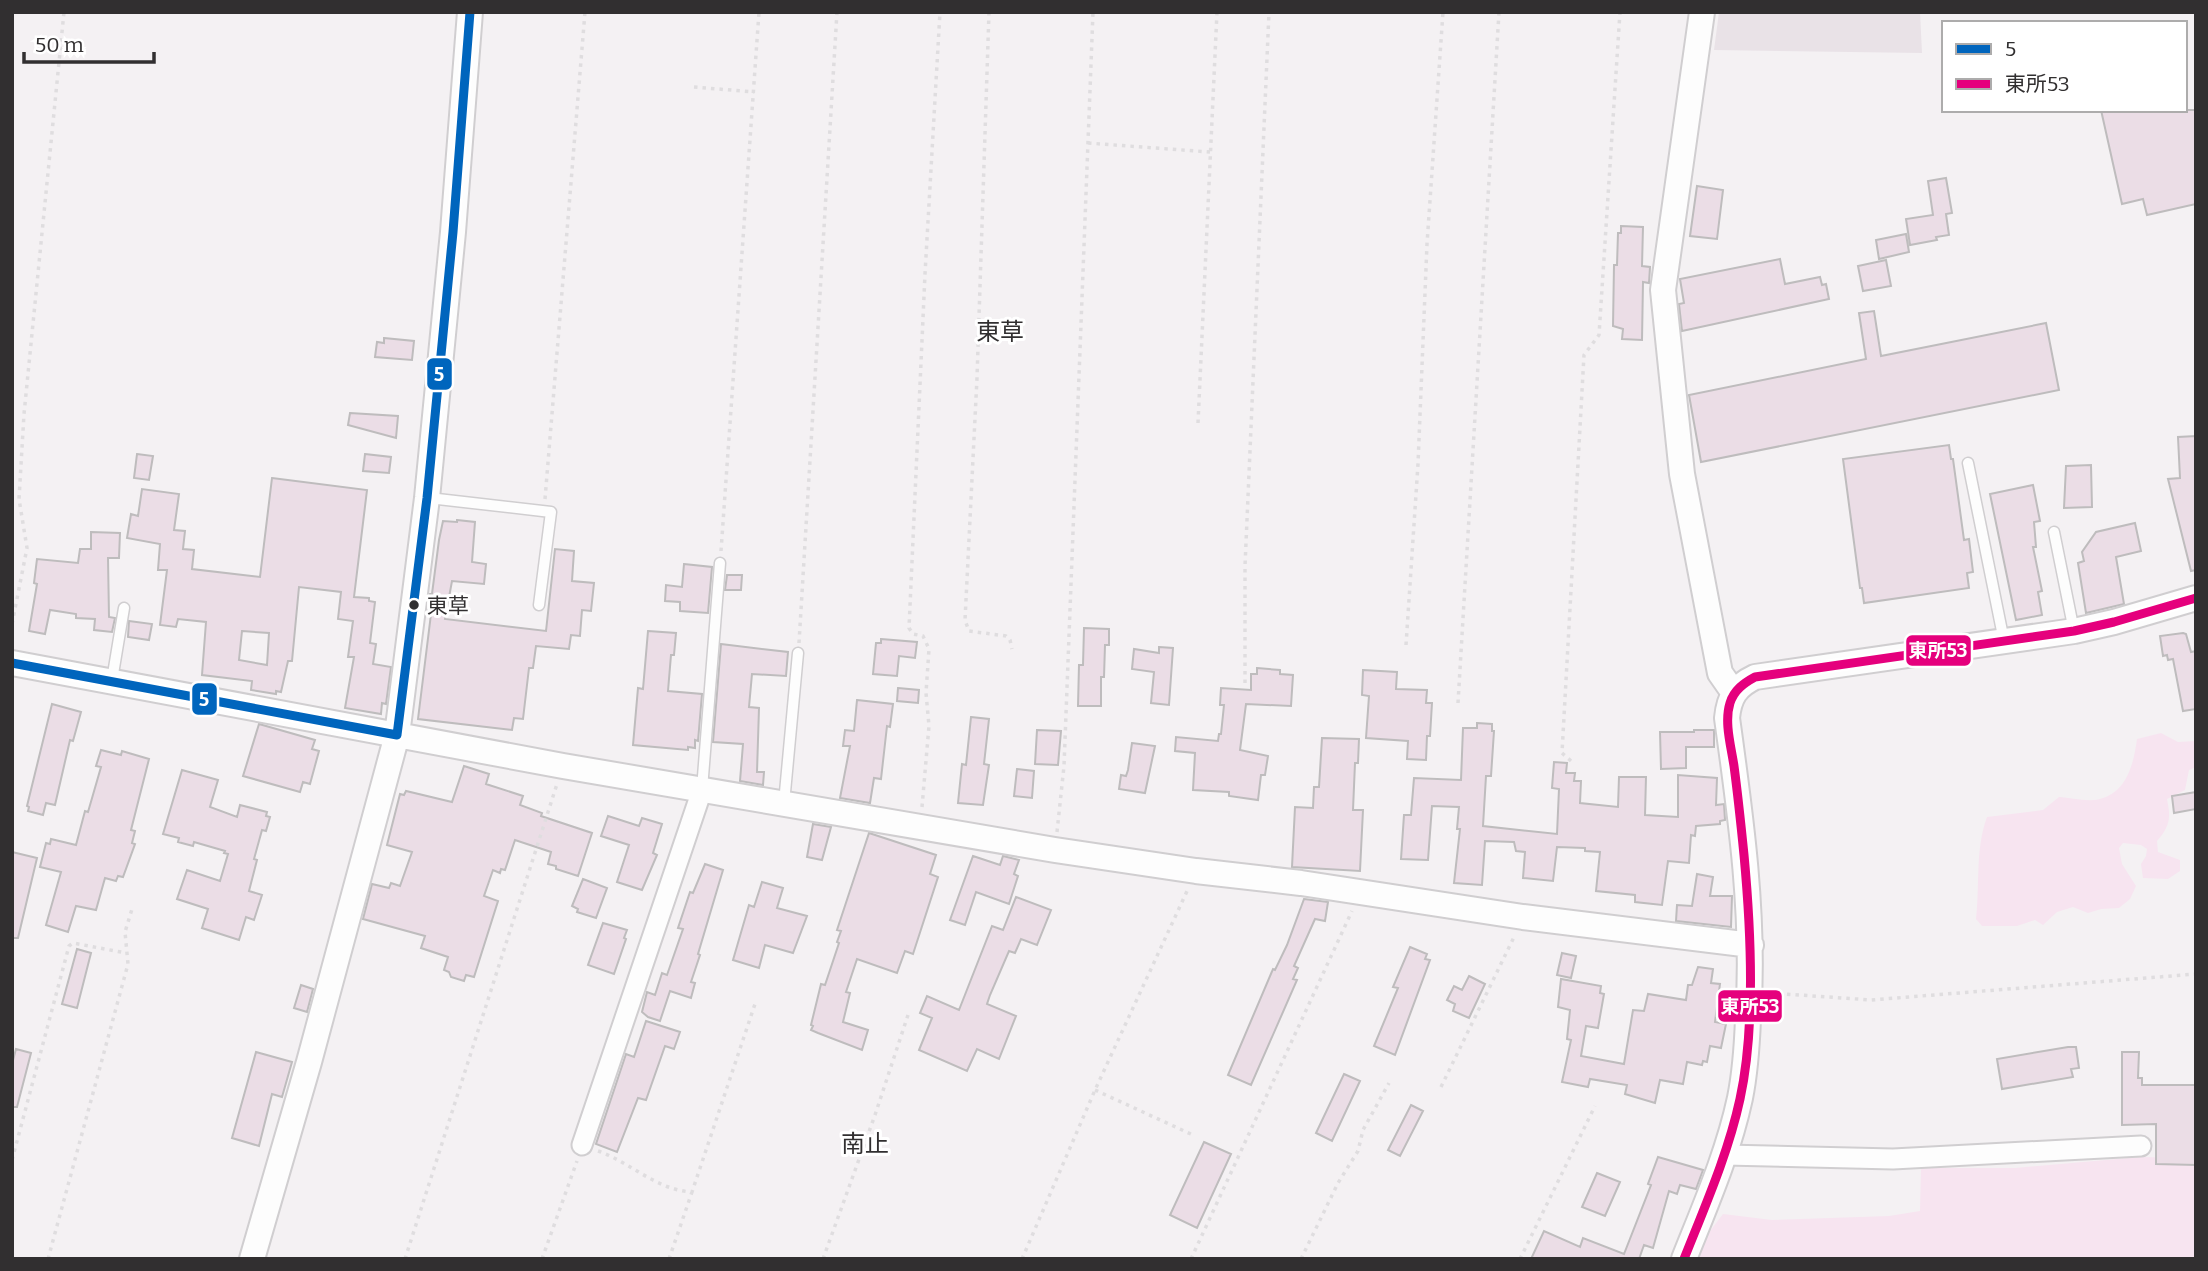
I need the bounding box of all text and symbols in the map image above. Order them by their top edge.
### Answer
scale bar [24,21,154,65]
legend [1942,21,2187,112]
text: 50 m [35,32,84,58]
text: 5 [2005,36,2016,62]
text: 東所53 [2005,71,2070,97]
district label: 東草 [976,318,1024,346]
line badge: 5 [426,357,453,391]
text: 5 [434,363,444,386]
place label: 東草 [427,593,469,619]
marker: 東草 [407,598,421,612]
line badge: 東所53 [1905,634,1972,667]
text: 東所53 [1909,639,1967,662]
line badge: 5 [191,682,218,716]
text: 5 [199,688,209,711]
line badge: 東所53 [1717,989,1783,1023]
text: 東所53 [1721,995,1779,1018]
district label: 南止 [841,1130,889,1158]

